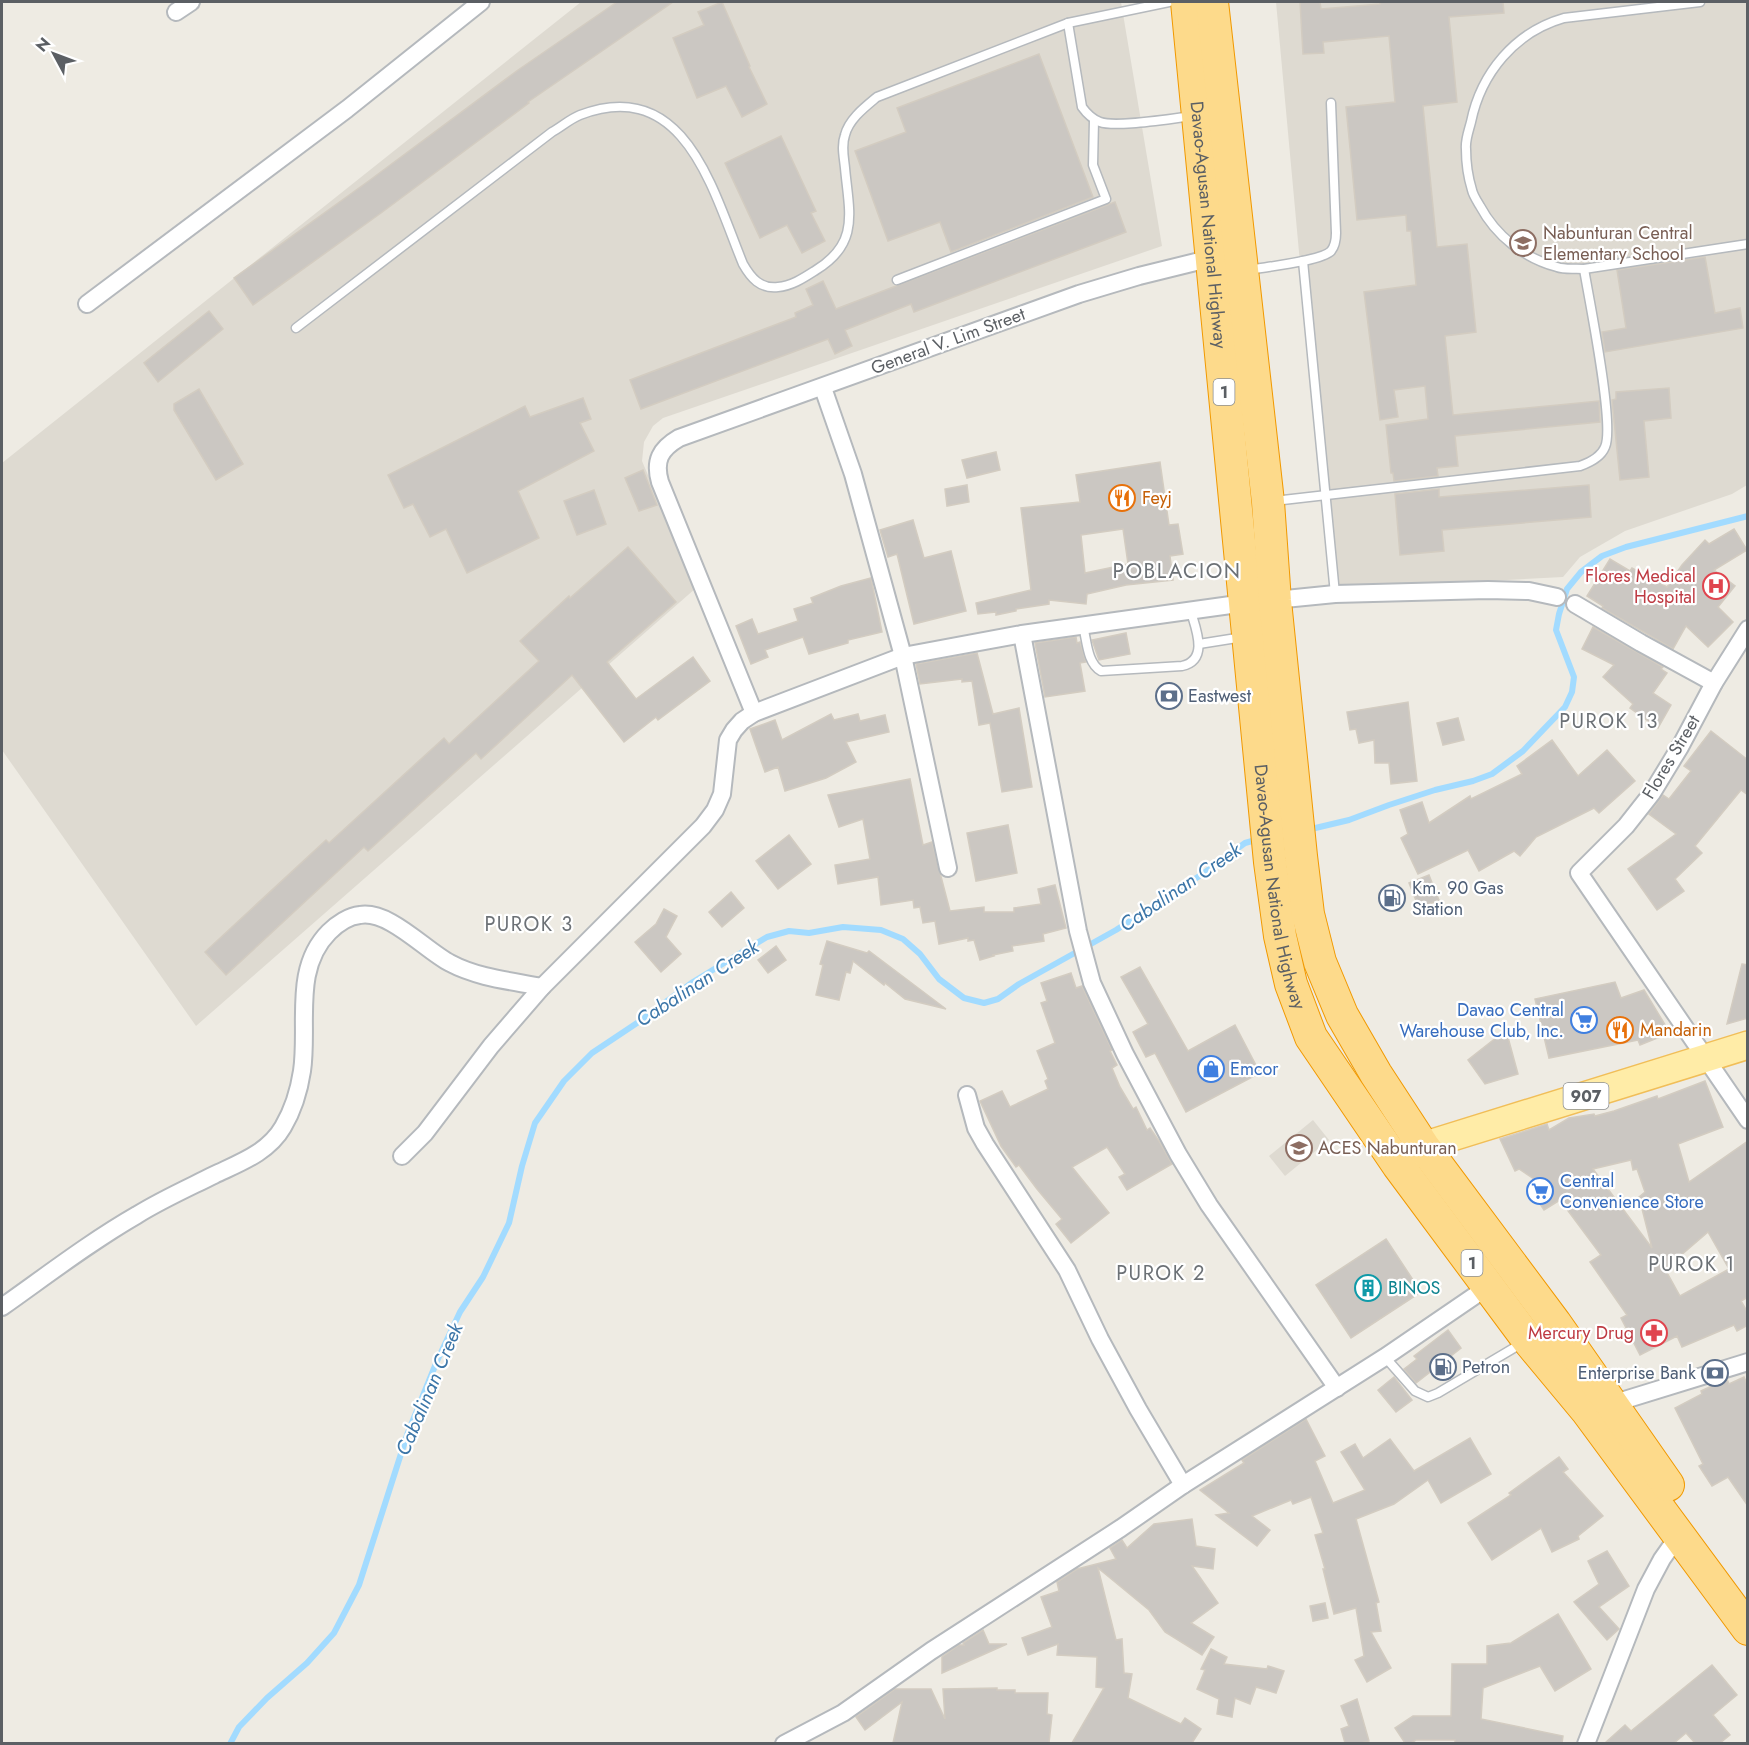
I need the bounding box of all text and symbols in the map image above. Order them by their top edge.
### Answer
north arrow [24,24,84,84]
text: N [30,32,56,57]
street label: Davao-Agusan National Highway [1184,100,1233,350]
place label: Nabunturan Central Elementary School [1543,220,1693,267]
school or university icon: Nabunturan Central Elementary School [1508,228,1538,258]
street label: General V. Lim Street [867,301,1029,381]
road number: 1 [1214,379,1234,405]
restaurant icon: Feyj [1107,483,1137,513]
place label: Feyj [1142,485,1172,511]
district label: POBLACION [1112,556,1242,586]
place label: Flores Medical Hospital [1585,563,1696,610]
hospital icon: Flores Medical Hospital [1701,571,1731,601]
bank icon: Eastwest [1154,681,1184,711]
place label: Eastwest [1188,683,1252,709]
district label: PUROK 13 [1559,707,1659,736]
street label: Flores Street [1636,710,1707,804]
street label: Davao-Agusan National Highway [1248,763,1312,1013]
water label: Cabalinan Creek [1113,835,1248,939]
place label: Km. 90 Gas Station [1412,875,1503,922]
fuel station icon: Km. 90 Gas Station [1377,883,1407,913]
district label: PUROK 3 [484,910,574,939]
water label: Cabalinan Creek [630,932,766,1034]
place label: Davao Central Warehouse Club, Inc. [1399,997,1564,1044]
supermarket icon: Davao Central Warehouse Club, Inc. [1569,1005,1599,1035]
restaurant icon: Mandarin [1605,1015,1635,1045]
place label: Mandarin [1640,1017,1712,1043]
shop icon: Emcor [1196,1054,1226,1084]
place label: Emcor [1230,1056,1279,1082]
road number: 907 [1564,1083,1608,1109]
school or university icon: ACES Nabunturan [1284,1133,1314,1163]
place label: ACES Nabunturan [1318,1135,1457,1161]
place label: Central Convenience Store [1560,1168,1704,1215]
supermarket icon: Central Convenience Store [1525,1176,1555,1206]
road number: 1 [1462,1250,1482,1276]
district label: PUROK 1 [1648,1250,1736,1279]
district label: PUROK 2 [1116,1259,1206,1288]
building icon: BINOS [1353,1273,1383,1303]
place label: BINOS [1388,1275,1441,1301]
water label: Cabalinan Creek [388,1317,471,1460]
pharmacy icon: Mercury Drug [1639,1318,1669,1348]
place label: Mercury Drug [1528,1320,1634,1346]
fuel station icon: Petron [1428,1352,1458,1382]
place label: Petron [1462,1354,1510,1380]
bank icon: Enterprise Bank [1700,1358,1730,1388]
place label: Enterprise Bank [1578,1360,1696,1386]

